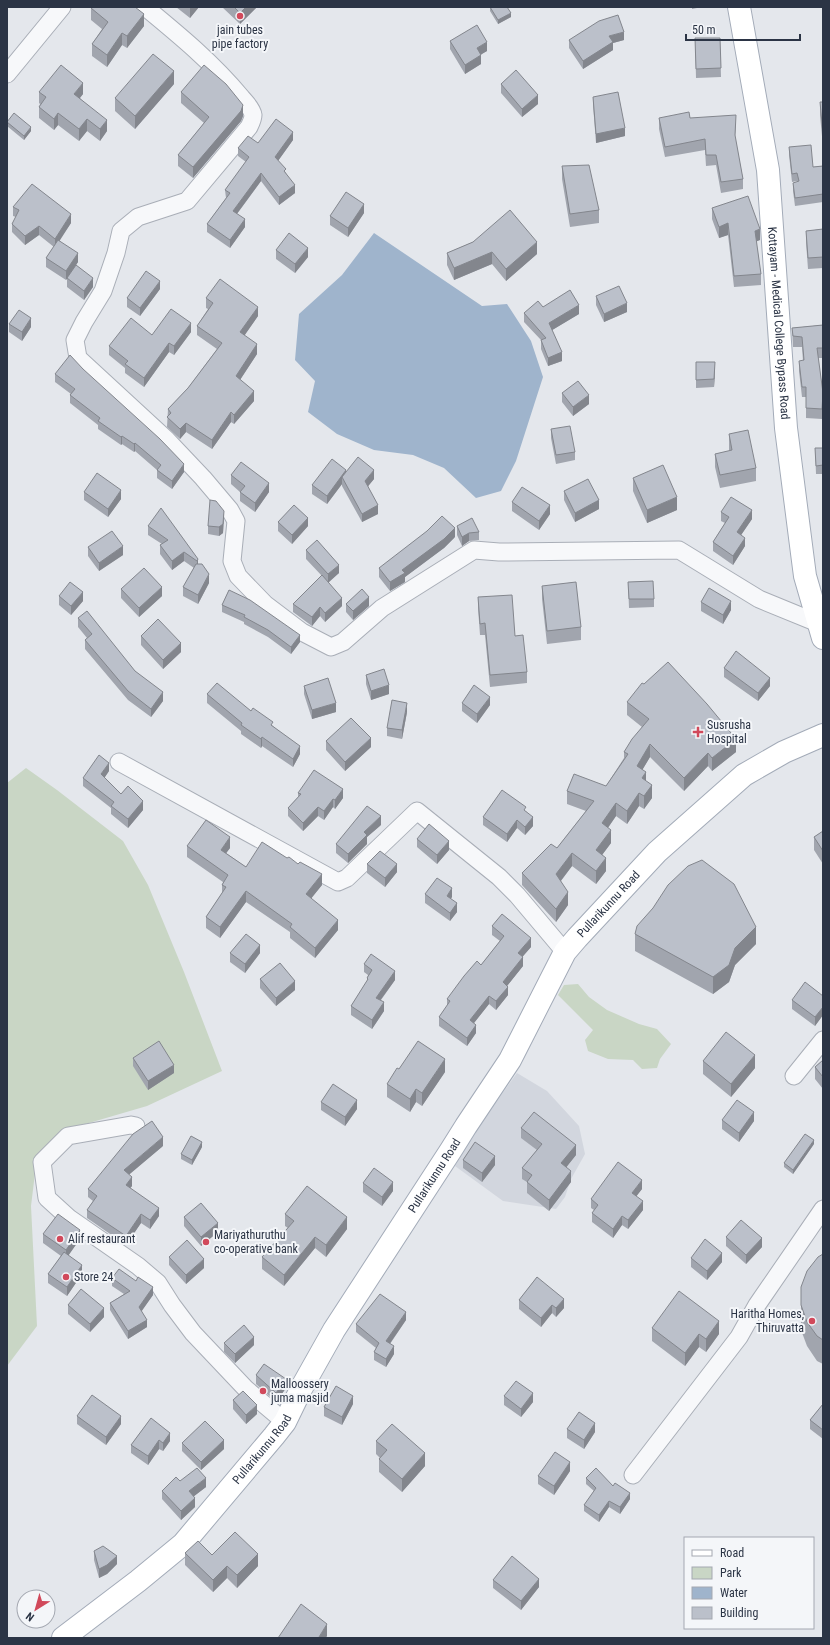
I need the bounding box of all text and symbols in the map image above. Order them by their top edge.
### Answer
marker: jain tubes pipe factory [235,11,245,21]
scale bar [686,16,800,42]
place label: jain tubes pipe factory [212,23,268,51]
text: 50 m [692,23,716,37]
street label: Kottayam - Medical College Bypass Road [765,226,792,420]
place label: Susrusha Hospital [707,718,751,746]
marker: Susrusha Hospital [692,726,704,738]
street label: Pullarikunnu Road [574,868,643,940]
street label: Pullarikunnu Road [405,1136,464,1215]
place label: Mariyathuruthu co-operative bank [214,1228,298,1256]
place label: Alif restaurant [68,1232,136,1246]
marker: Alif restaurant [55,1234,65,1244]
marker: Mariyathuruthu co-operative bank [201,1237,211,1247]
place label: Store 24 [74,1270,114,1284]
marker: Store 24 [61,1272,71,1282]
place label: Haritha Homes, Thiruvatta [731,1307,804,1335]
marker: Haritha Homes, Thiruvatta [807,1316,817,1326]
place label: Malloossery juma masjid [270,1377,329,1405]
marker: Malloossery juma masjid [258,1386,268,1396]
street label: Pullarikunnu Road [230,1412,295,1487]
legend [684,1537,814,1629]
text: Road [720,1546,744,1560]
text: Park [720,1566,742,1580]
text: Water [720,1586,748,1600]
north arrow [16,1589,56,1629]
text: Building [720,1606,758,1620]
text: N [23,1609,37,1624]

